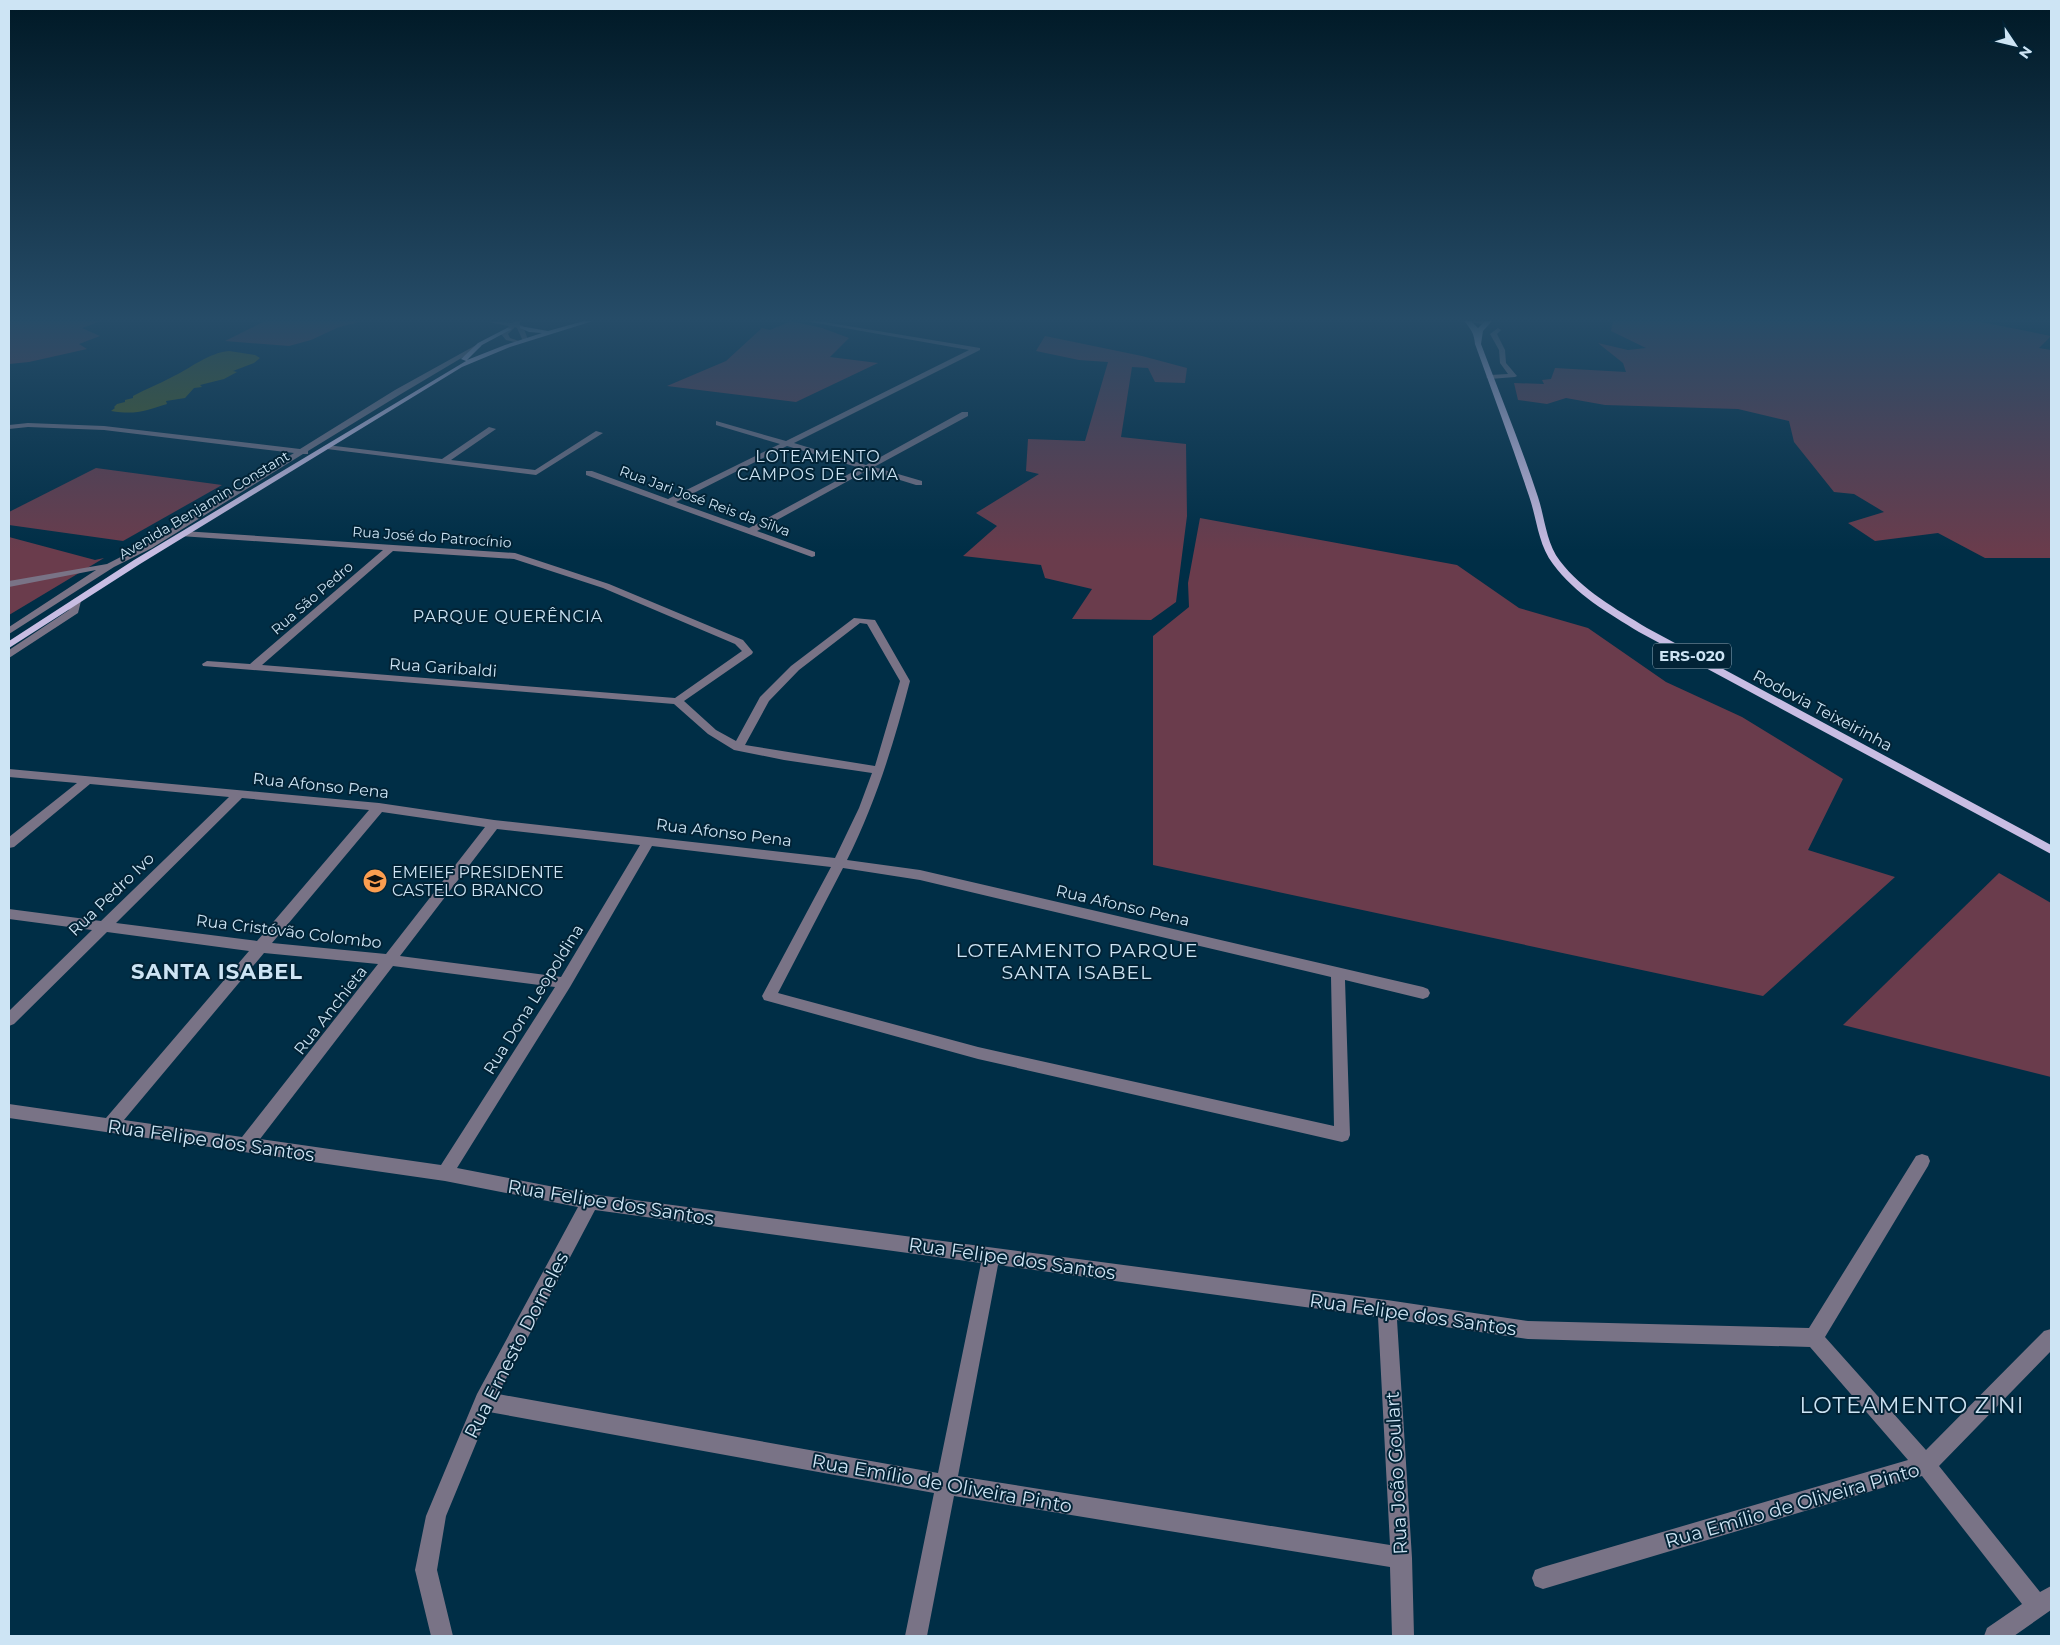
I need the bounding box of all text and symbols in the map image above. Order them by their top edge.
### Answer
north arrow [1990,20,2040,70]
text: N [2015,43,2036,62]
street label: Avenida Benjamin Constant [115,447,293,563]
district label: LOTEAMENTO CAMPOS DE CIMA [737,447,899,484]
street label: Rua Jari José Reis da Silva [617,462,793,540]
street label: Rua José do Patrocínio [352,522,512,552]
street label: Rua São Pedro [267,557,357,639]
district label: PARQUE QUERÊNCIA [413,607,603,626]
road number: ERS-020 [1653,644,1731,668]
street label: Rua Garibaldi [388,654,498,681]
street label: Rodovia Teixeirinha [1750,666,1896,755]
street label: Rua Afonso Pena [252,769,390,802]
street label: Rua Afonso Pena [655,815,793,850]
street label: Rua Pedro Ivo [65,849,158,940]
place label: EMEIEF PRESIDENTE CASTELO BRANCO [392,863,564,900]
school or university icon: EMEIEF PRESIDENTE CASTELO BRANCO [362,868,388,894]
street label: Rua Afonso Pena [1054,881,1192,930]
street label: Rua Cristóvão Colombo [195,911,383,952]
street label: Rua Dona Leopoldina [479,921,587,1078]
district label: LOTEAMENTO PARQUE SANTA ISABEL [956,939,1198,984]
district label: SANTA ISABEL [131,959,303,984]
street label: Rua Anchieta [290,962,371,1059]
street label: Rua Felipe dos Santos [106,1115,316,1166]
street label: Rua Felipe dos Santos [506,1175,716,1230]
street label: Rua Felipe dos Santos [907,1233,1117,1284]
street label: Rua Ernesto Dorneles [459,1248,573,1442]
street label: Rua Felipe dos Santos [1308,1289,1518,1340]
street label: Rua João Goulart [1381,1390,1412,1555]
district label: LOTEAMENTO ZINI [1800,1392,2024,1419]
street label: Rua Emílio de Oliveira Pinto [810,1449,1074,1518]
street label: Rua Emílio de Oliveira Pinto [1662,1458,1922,1553]

